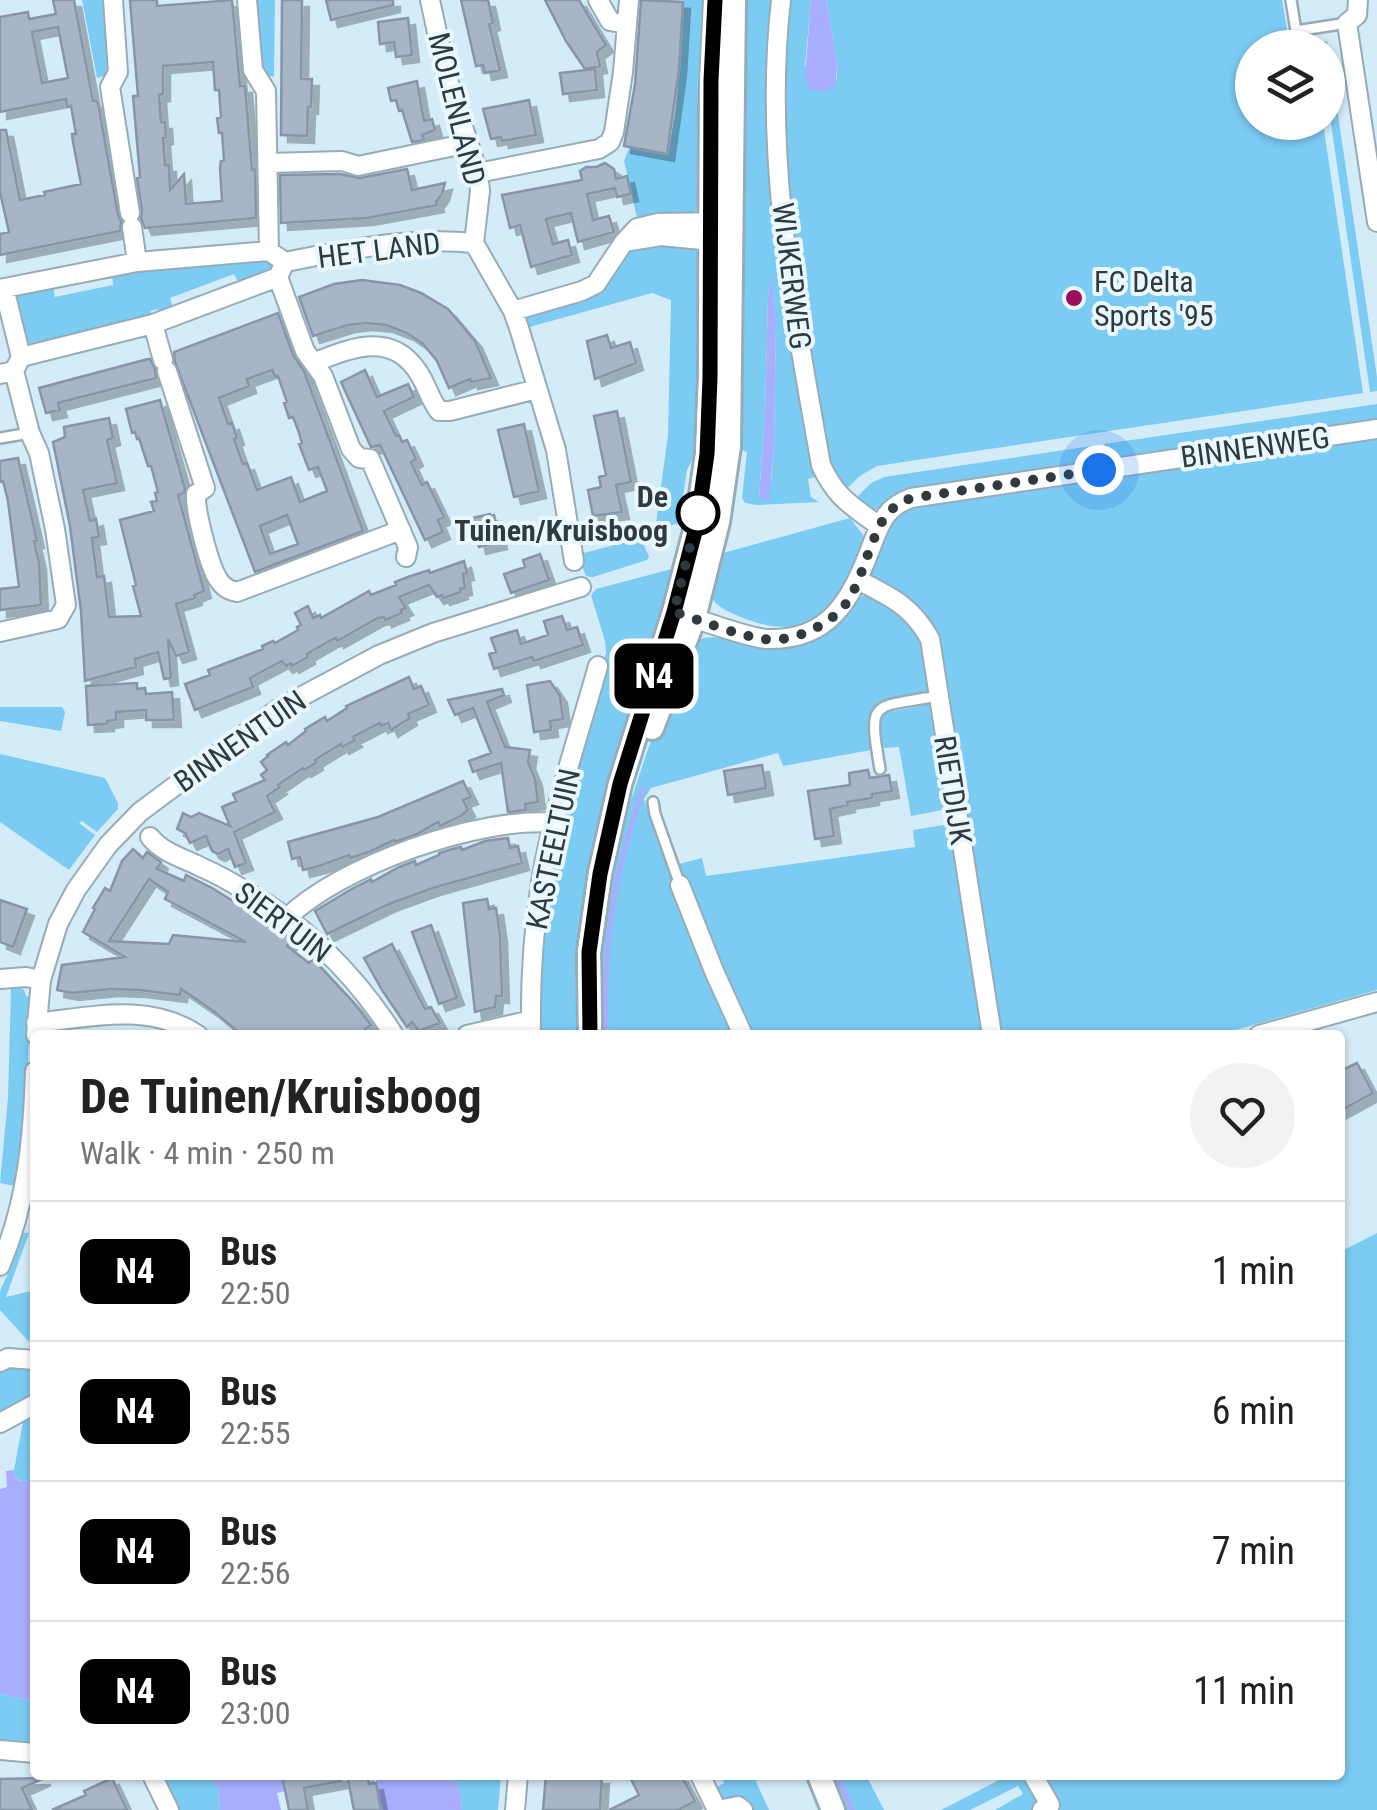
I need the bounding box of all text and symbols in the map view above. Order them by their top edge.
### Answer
street label: MOLENLAND [421,29,493,189]
map controls [1235,30,1345,140]
button: layers [1235,30,1345,140]
street label: WIJKERWEG [766,201,818,351]
street label: HET LAND [316,225,442,275]
place label: FC Delta Sports '95 [1094,264,1214,333]
marker: FC Delta Sports '95 [1063,287,1085,309]
street label: BINNENWEG [1178,419,1332,475]
your location [1074,445,1124,495]
place label: De Tuinen/Kruisboog [454,479,668,548]
marker: De Tuinen/Kruisboog [677,492,719,534]
line badge: N4 [609,644,699,708]
text: N4 [634,656,674,697]
street label: BINNENTUIN [167,683,313,799]
street label: RIETDIJK [927,733,979,848]
street label: KASTEELTUIN [519,765,587,933]
street label: SIERTUIN [228,875,338,969]
button: heart [1190,1063,1295,1168]
text: De Tuinen/Kruisboog [80,1068,482,1125]
text: Walk · 4 min · 250 m [80,1134,335,1172]
text: Bus [220,1230,277,1274]
text: 1 min [1212,1249,1295,1293]
text: N4 [115,1251,155,1292]
text: 22:50 [220,1274,291,1312]
text: Bus [220,1370,277,1414]
text: 6 min [1212,1389,1295,1433]
text: N4 [115,1391,155,1432]
text: 22:55 [220,1414,291,1452]
text: Bus [220,1510,277,1554]
text: 7 min [1212,1529,1295,1573]
text: N4 [115,1531,155,1572]
text: 22:56 [220,1554,291,1592]
text: Bus [220,1650,277,1694]
text: 11 min [1193,1669,1295,1713]
text: N4 [115,1671,155,1712]
text: 23:00 [220,1694,291,1732]

